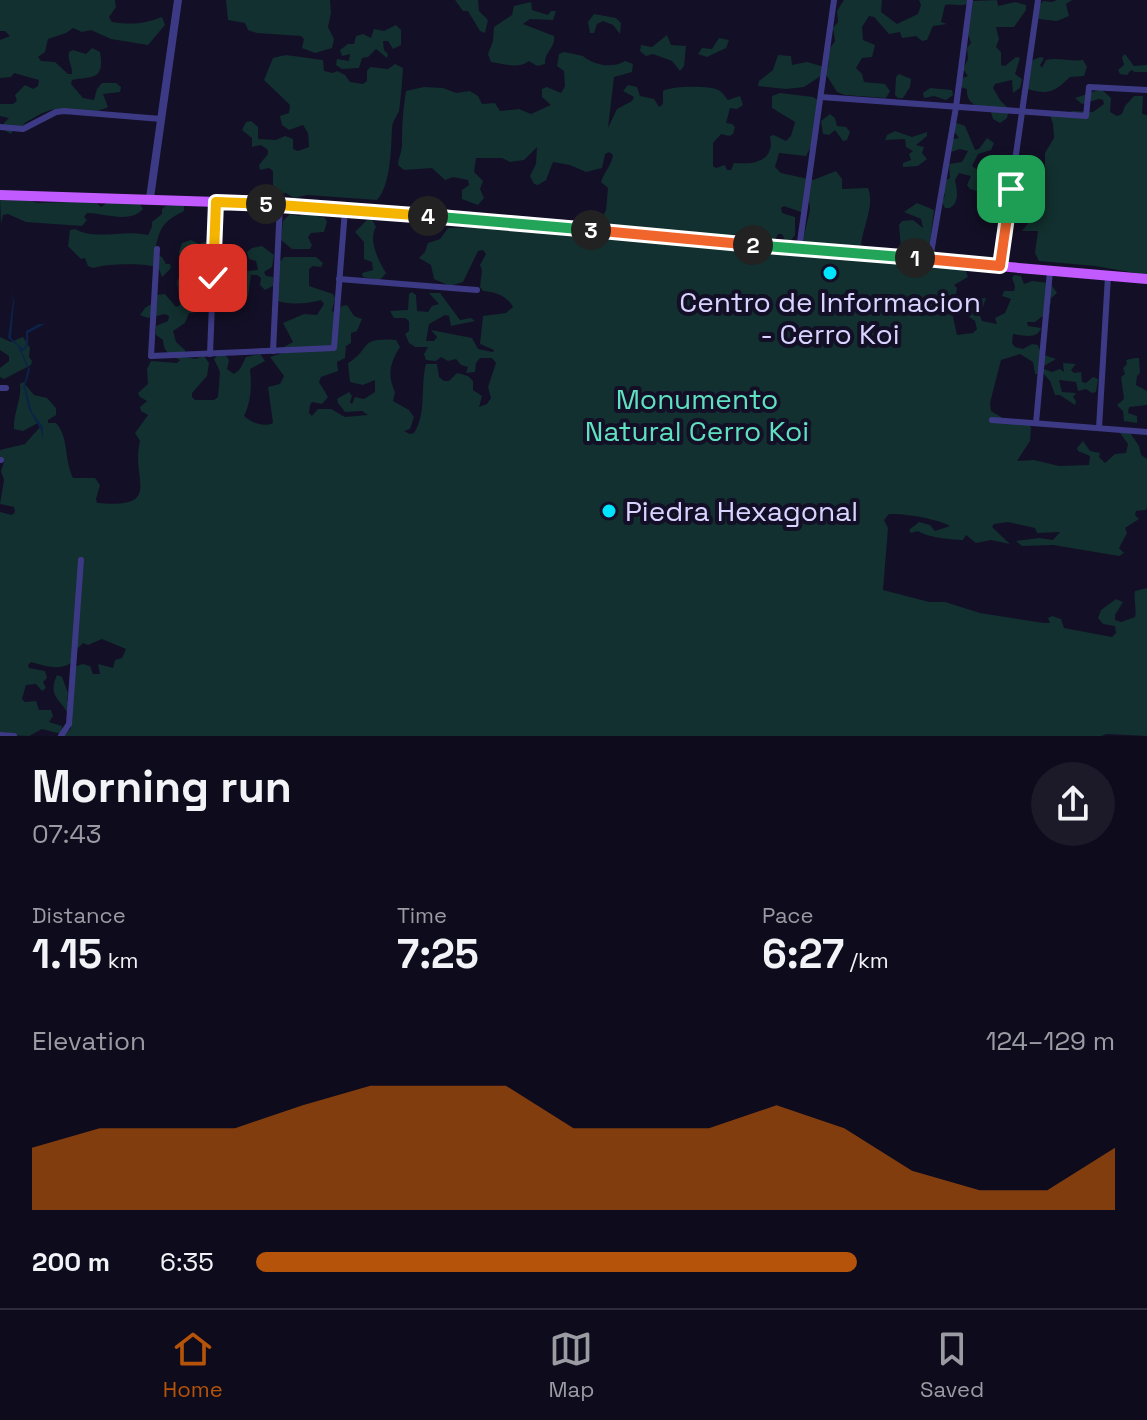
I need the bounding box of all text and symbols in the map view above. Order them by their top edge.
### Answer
pin [977,155,1045,223]
icon: arrive [989,167,1033,211]
pin: 5 [246,184,286,224]
text: 5 [259,190,273,218]
pin: 4 [408,196,448,236]
text: 4 [421,202,435,230]
pin: 3 [571,210,611,250]
text: 3 [584,216,598,244]
pin: 2 [733,225,773,265]
text: 2 [746,231,760,259]
pin: 1 [895,238,935,278]
pin [179,244,247,312]
text: 1 [910,244,920,272]
icon: check [191,256,235,300]
marker: Centro de Informacion - Cerro Koi [821,264,839,282]
place label: Centro de Informacion - Cerro Koi [679,284,981,352]
park label: Monumento Natural Cerro Koi [585,381,809,449]
place label: Piedra Hexagonal [625,493,858,529]
marker: Piedra Hexagonal [600,502,618,520]
text: Morning run [32,759,292,815]
button: share [1031,762,1115,846]
text: 07:43 [32,817,101,851]
text: Distance [32,901,126,929]
text: Time [397,901,447,929]
text: Pace [762,901,814,929]
text: 1.15 [32,929,102,980]
text: 7:25 [397,929,479,980]
text: 6:27 [762,929,844,980]
text: km [102,946,138,974]
text: /km [844,946,889,974]
text: Elevation [32,1024,146,1058]
text: 124–129 m [986,1024,1115,1058]
text: 200 m [32,1245,110,1279]
text: 6:35 [160,1245,214,1279]
tab: Home [163,1327,223,1403]
tab: Map [548,1327,594,1403]
tab: Saved [920,1327,984,1403]

